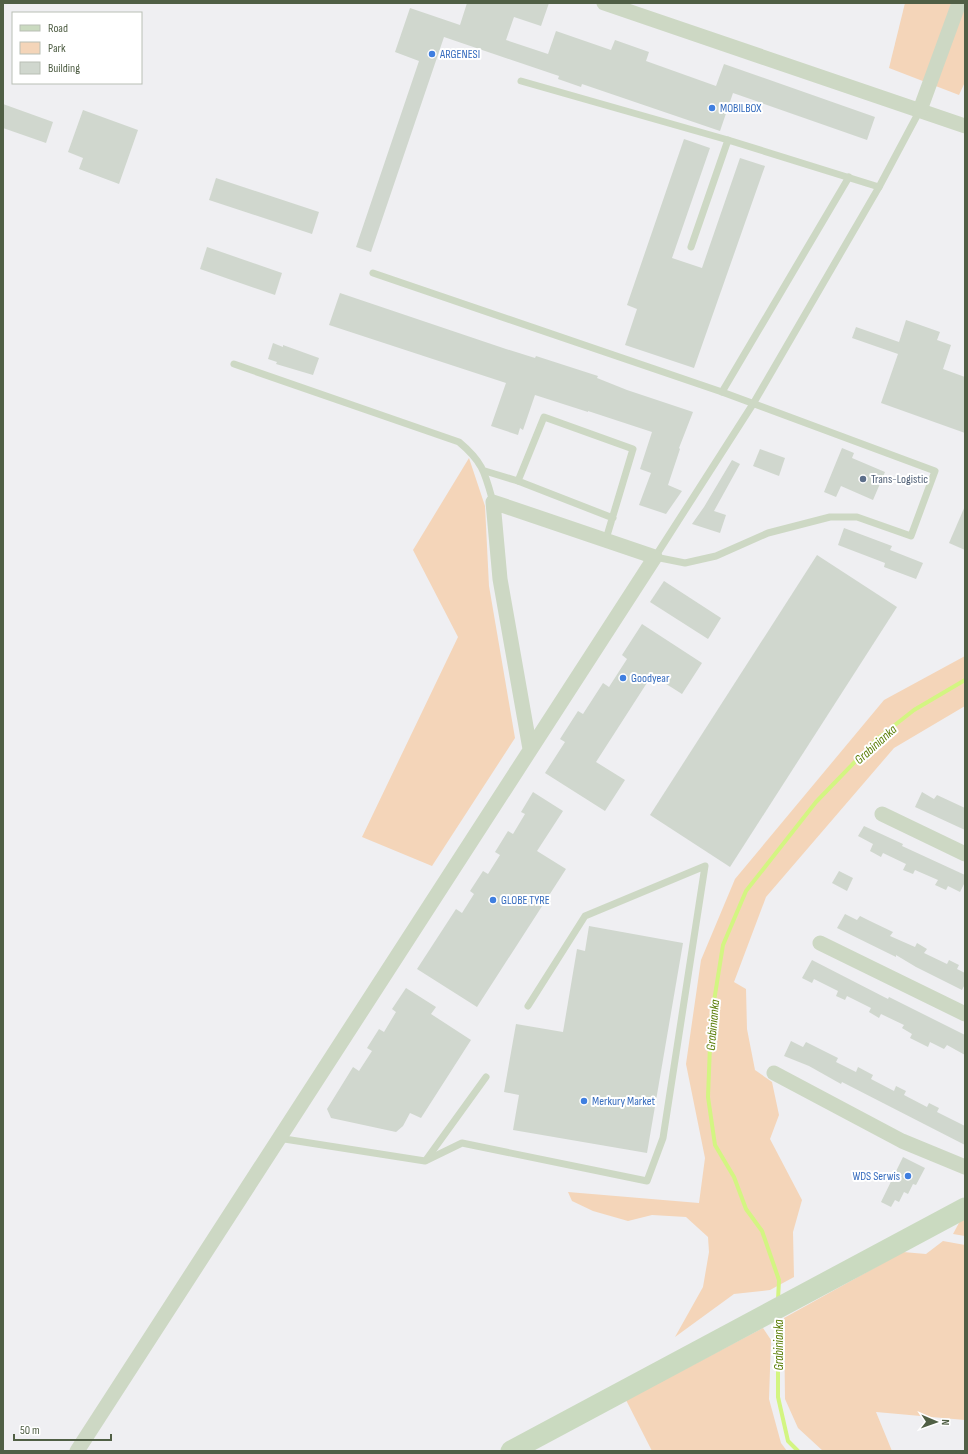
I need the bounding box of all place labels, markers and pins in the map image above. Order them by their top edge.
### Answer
place label: ARGENESI [439,47,480,62]
marker: ARGENESI [427,49,437,59]
place label: MOBILBOX [720,101,762,116]
marker: MOBILBOX [707,103,717,113]
place label: Trans-Logistic [871,472,928,487]
marker: Trans-Logistic [858,474,868,484]
place label: Goodyear [631,671,670,686]
marker: Goodyear [618,673,628,683]
place label: GLOBE TYRE [501,893,550,908]
marker: GLOBE TYRE [488,895,498,905]
place label: Merkury Market [592,1094,655,1109]
marker: Merkury Market [579,1096,589,1106]
place label: WDS Serwis [852,1169,900,1184]
marker: WDS Serwis [903,1171,913,1181]

